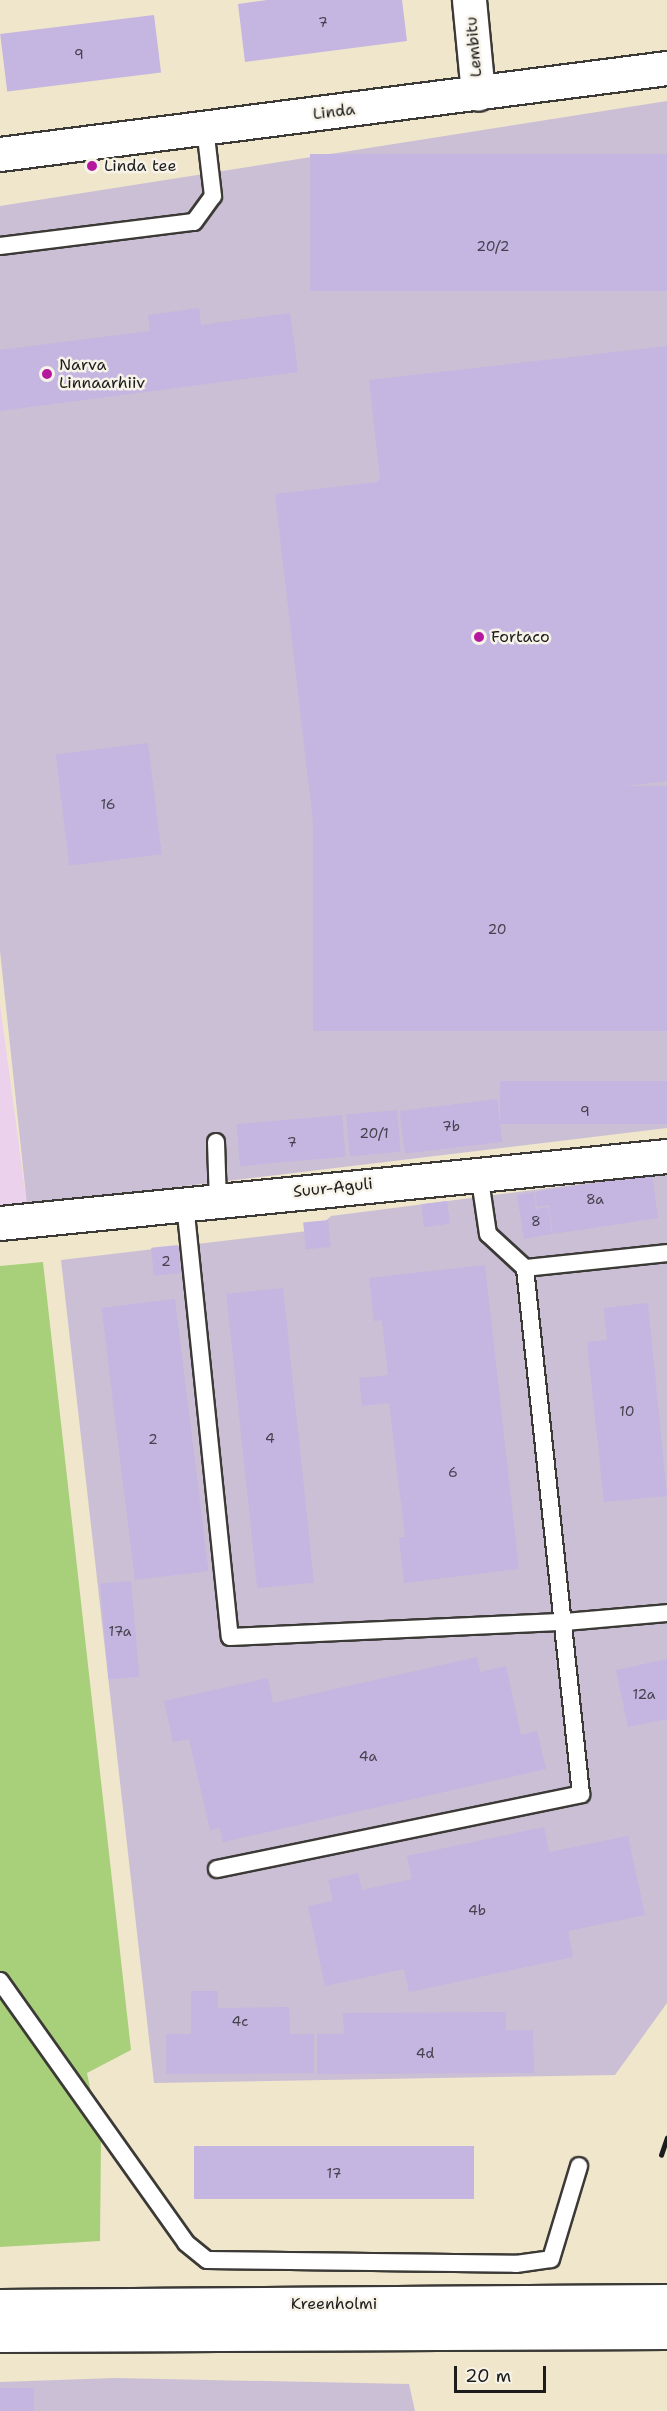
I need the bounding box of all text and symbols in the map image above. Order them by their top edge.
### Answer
house number: 7 [318,14,328,30]
street label: Lembitu [462,16,486,78]
house number: 9 [74,46,84,62]
street label: Linda [312,100,356,124]
place label: Linda tee [104,156,176,176]
marker: Linda tee [85,159,99,173]
house number: 20/2 [476,238,510,254]
place label: Narva Linnaarhiiv [59,355,145,393]
marker: Narva Linnaarhiiv [40,367,54,381]
place label: Fortaco [491,627,550,647]
marker: Fortaco [472,630,486,644]
house number: 16 [100,796,116,812]
house number: 20 [487,921,507,937]
house number: 9 [580,1103,590,1119]
house number: 7b [442,1118,460,1134]
house number: 20/1 [359,1125,389,1141]
house number: 7 [287,1134,297,1150]
street label: Suur-Aguli [292,1174,374,1202]
house number: 8a [586,1191,604,1207]
house number: 8 [531,1213,541,1229]
house number: 2 [161,1253,171,1269]
house number: 10 [619,1403,635,1419]
house number: 4 [265,1430,275,1446]
house number: 2 [148,1431,158,1447]
house number: 6 [448,1464,458,1480]
house number: 17a [109,1623,131,1639]
house number: 12a [632,1686,656,1702]
house number: 4a [359,1748,377,1764]
house number: 4b [468,1902,486,1918]
house number: 4c [232,2013,248,2029]
house number: 4d [416,2045,434,2061]
house number: 17 [327,2165,341,2181]
street label: Kreenholmi [291,2294,377,2314]
scale bar [457,2354,548,2392]
text: 20 m [465,2364,511,2388]

